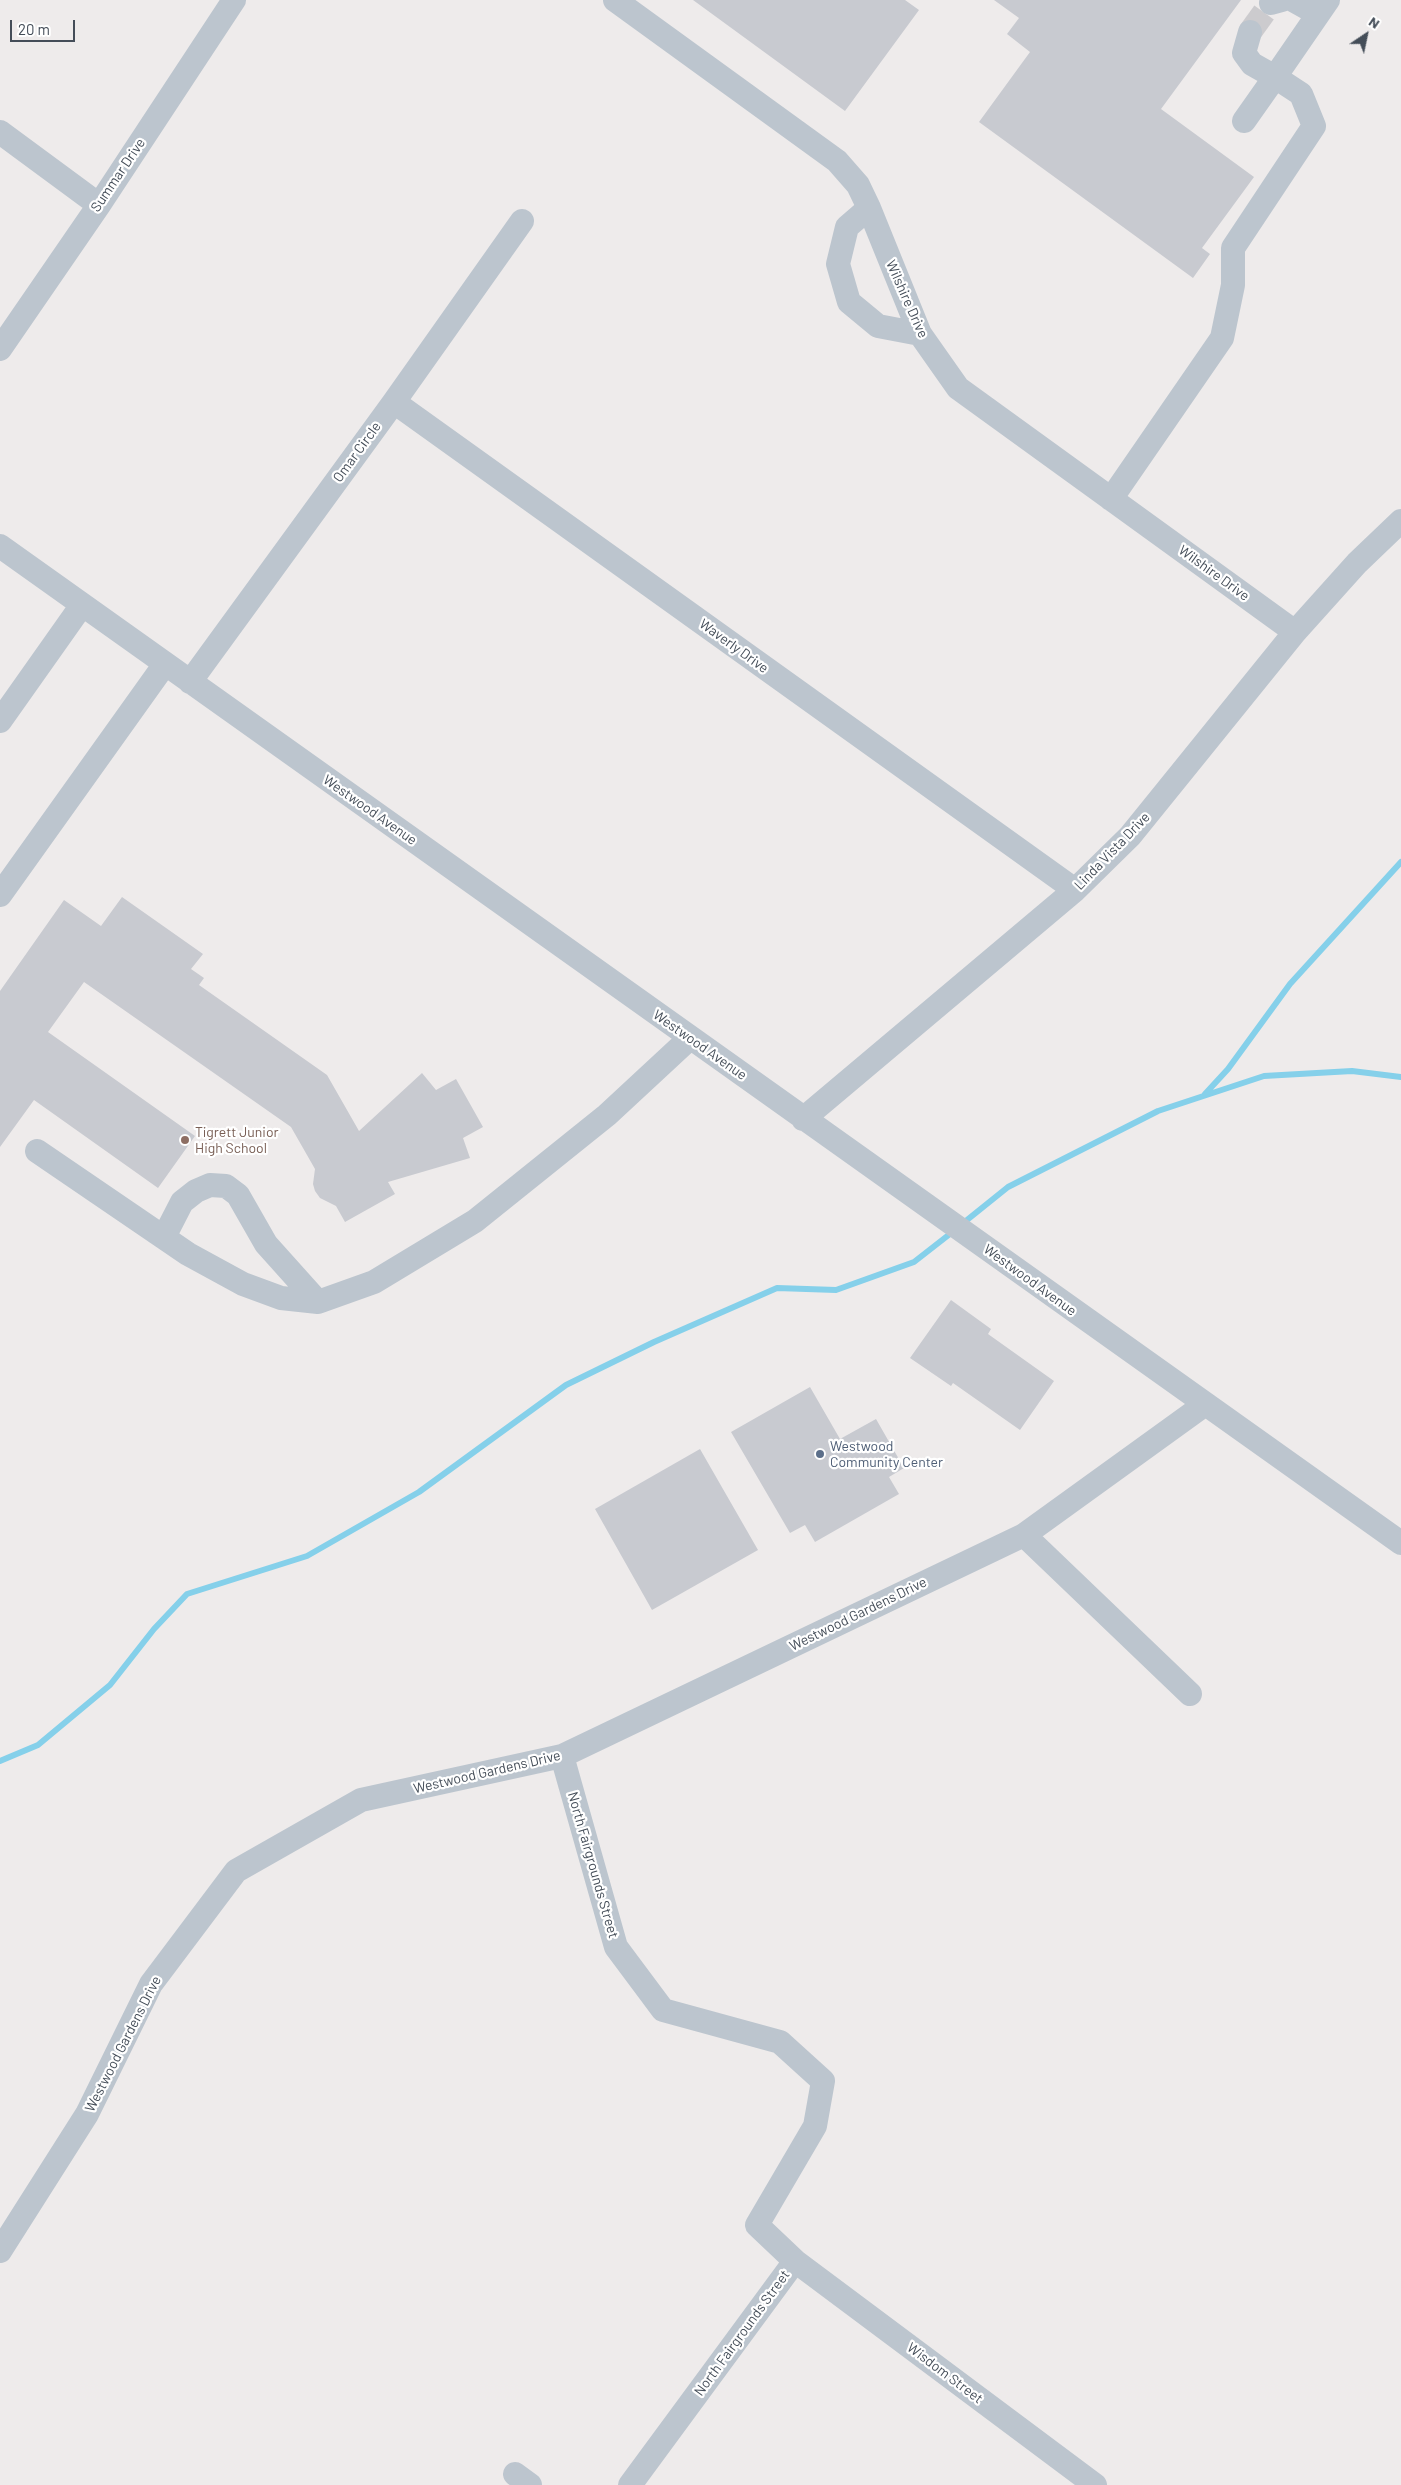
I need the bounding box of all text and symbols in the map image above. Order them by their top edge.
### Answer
scale bar [12,10,78,42]
north arrow [1341,10,1391,60]
text: N [1366,12,1383,32]
text: 20 m [18,20,50,38]
street label: Summar Drive [87,135,149,215]
street label: Wilshire Drive [882,257,932,341]
street label: Omar Circle [330,419,384,485]
street label: Wilshire Drive [1175,542,1253,604]
street label: Waverly Drive [696,615,772,677]
street label: Westwood Avenue [320,771,420,849]
street label: Linda Vista Drive [1071,809,1153,893]
street label: Westwood Avenue [650,1006,750,1084]
place label: Tigrett Junior High School [195,1124,279,1156]
marker: Tigrett Junior High School [179,1134,191,1146]
street label: Westwood Avenue [980,1241,1080,1319]
place label: Westwood Community Center [830,1438,943,1470]
marker: Westwood Community Center [814,1448,826,1460]
street label: Westwood Gardens Drive [787,1573,929,1655]
street label: Westwood Gardens Drive [412,1747,562,1797]
street label: North Fairgrounds Street [564,1790,622,1940]
street label: Westwood Gardens Drive [81,1973,165,2115]
street label: North Fairgrounds Street [691,2267,793,2399]
street label: Wisdom Street [904,2339,986,2407]

